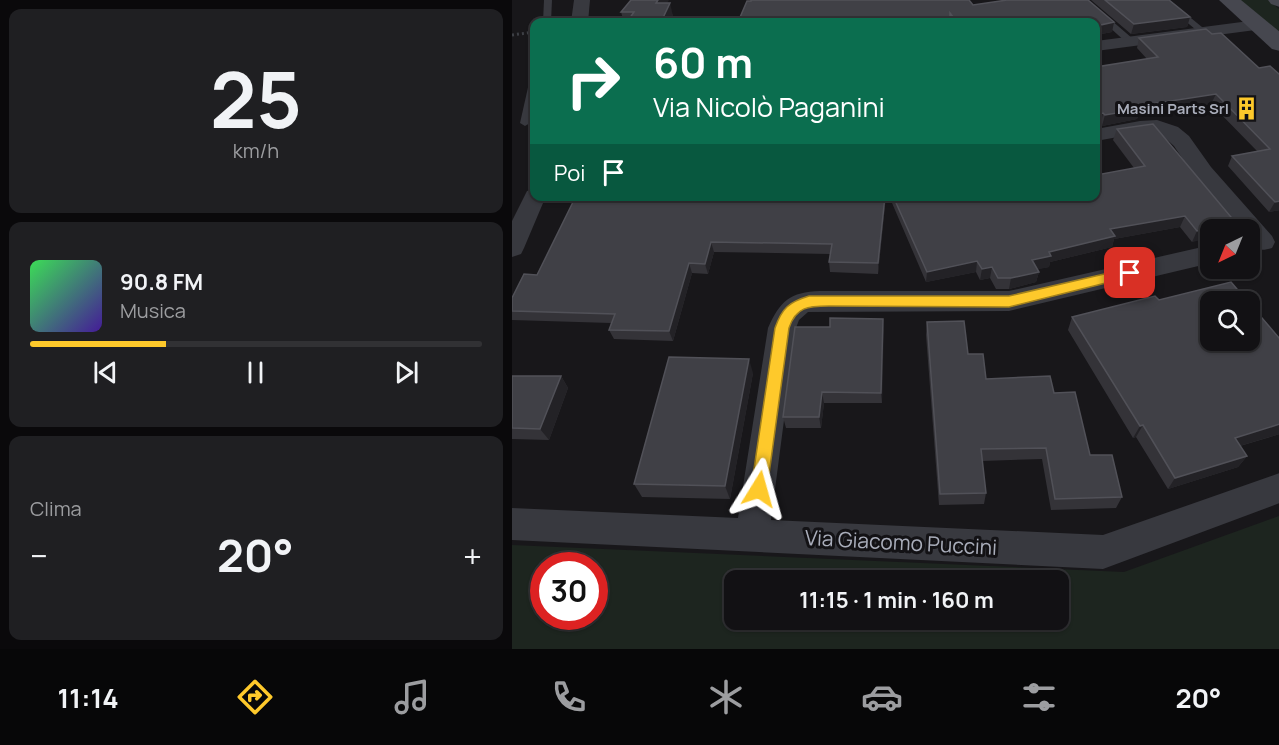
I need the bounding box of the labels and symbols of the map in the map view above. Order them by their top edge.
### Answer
building icon: Masini Parts Srl [1234,95,1260,121]
place label: Masini Parts Srl [1117,98,1229,119]
north arrow [1200,219,1260,279]
pin [1104,247,1155,298]
position arrow [727,457,791,521]
street label: Via Giacomo Puccini [804,523,998,561]
speed limit sign: 30 [530,552,608,630]

